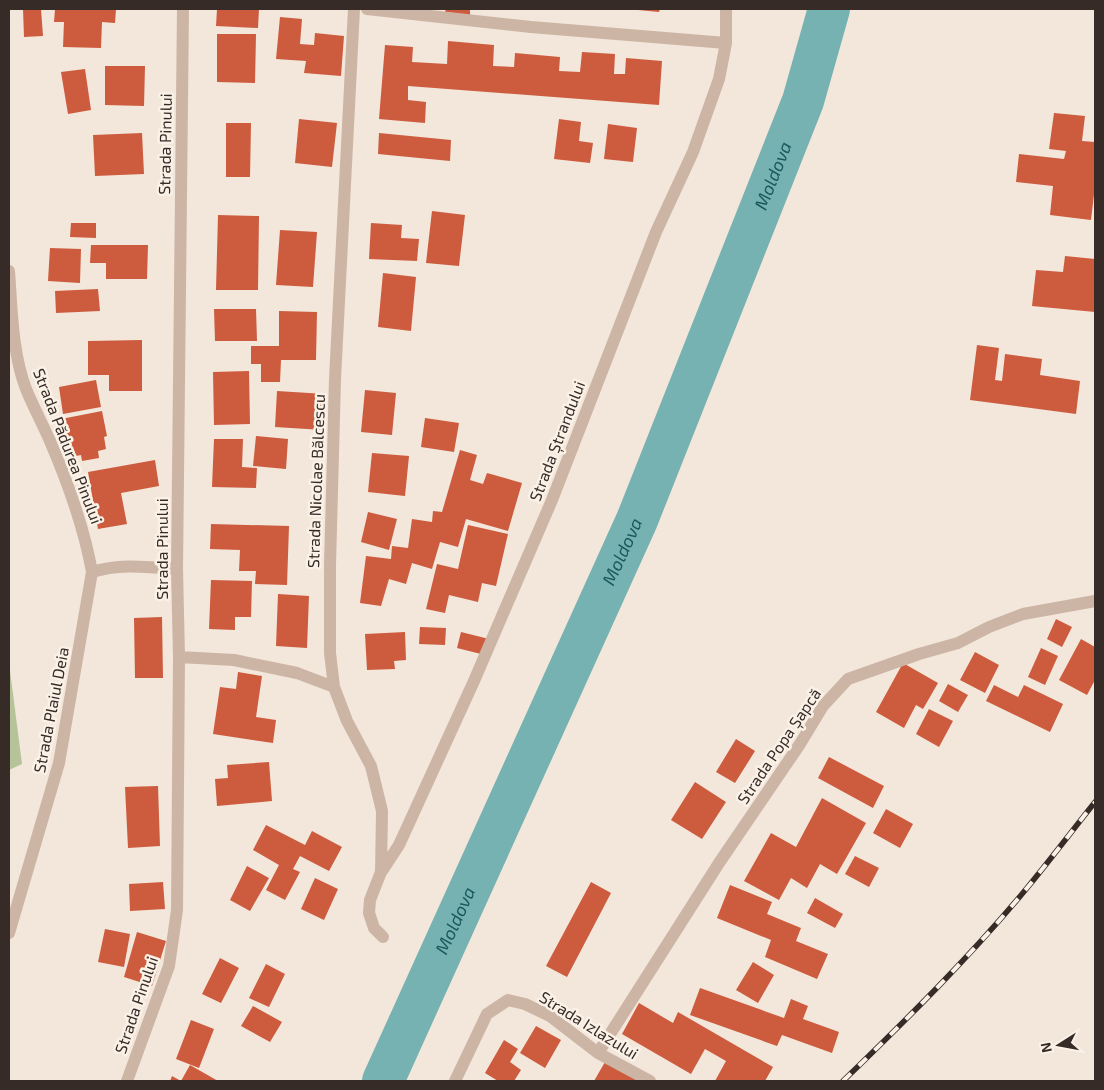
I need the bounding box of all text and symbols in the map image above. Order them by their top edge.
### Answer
street label: Strada Pinului [154,93,175,195]
water label: Moldova [749,138,796,213]
street label: Strada Pădurea Pinului [30,365,107,526]
street label: Strada Ștrandului [525,378,590,504]
street label: Strada Nicolae Bălcescu [303,394,328,568]
street label: Strada Pinului [152,498,171,600]
water label: Moldova [597,514,646,588]
street label: Strada Plaiul Deia [29,645,72,774]
street label: Strada Popa Șapcă [733,684,826,808]
water label: Moldova [430,883,479,957]
street label: Strada Pinului [110,954,161,1056]
street label: Strada Izlazului [536,987,642,1062]
north arrow [1034,1020,1084,1070]
text: N [1036,1041,1055,1054]

